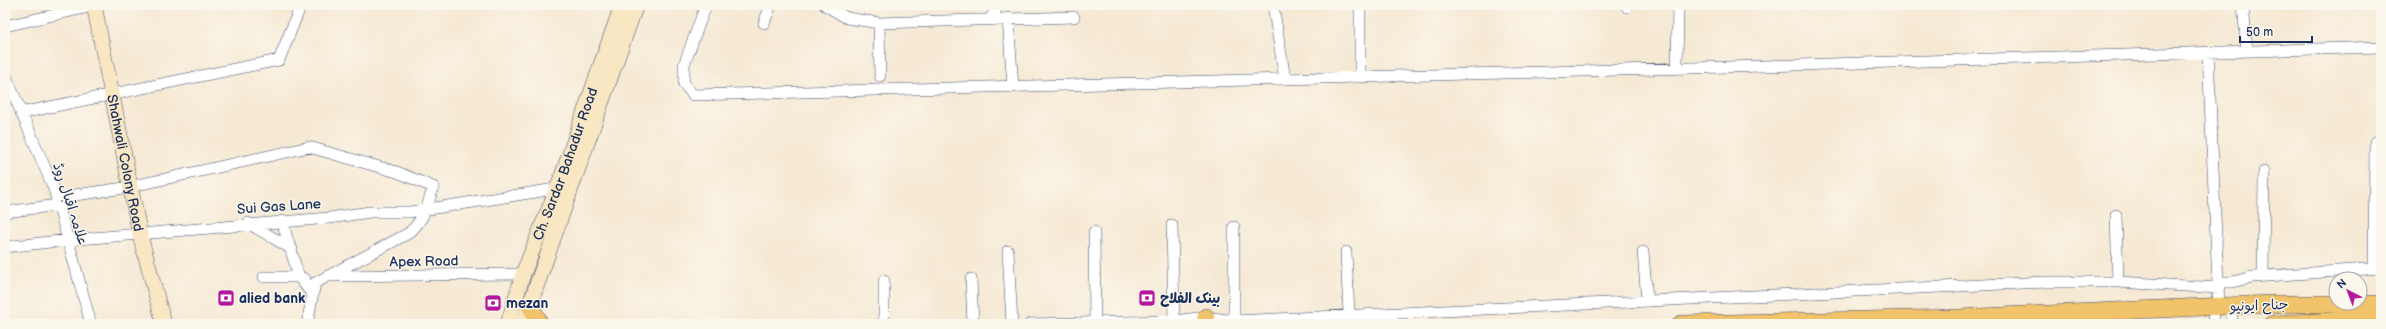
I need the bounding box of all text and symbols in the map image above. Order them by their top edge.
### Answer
scale bar [2240,18,2312,44]
text: 50 m [2246,25,2273,40]
street label: Ch. Sardar Bahadur Road [529,85,601,243]
street label: Shahwali Colony Road [103,93,147,233]
street label: علامہ اقبال روڈ [49,161,92,248]
street label: Sui Gas Lane [236,195,322,218]
street label: Apex Road [389,252,459,271]
north arrow [2328,271,2368,311]
text: N [2334,276,2349,292]
bank icon: alied bank [216,288,236,308]
bank icon: بینک الفلاح [1137,288,1157,308]
place label: alied bank [239,290,306,307]
place label: بینک الفلاح [1160,290,1220,307]
bank icon: mezan [483,293,503,313]
place label: mezan [506,295,549,312]
street label: جناح ایونیو [2228,296,2289,316]

